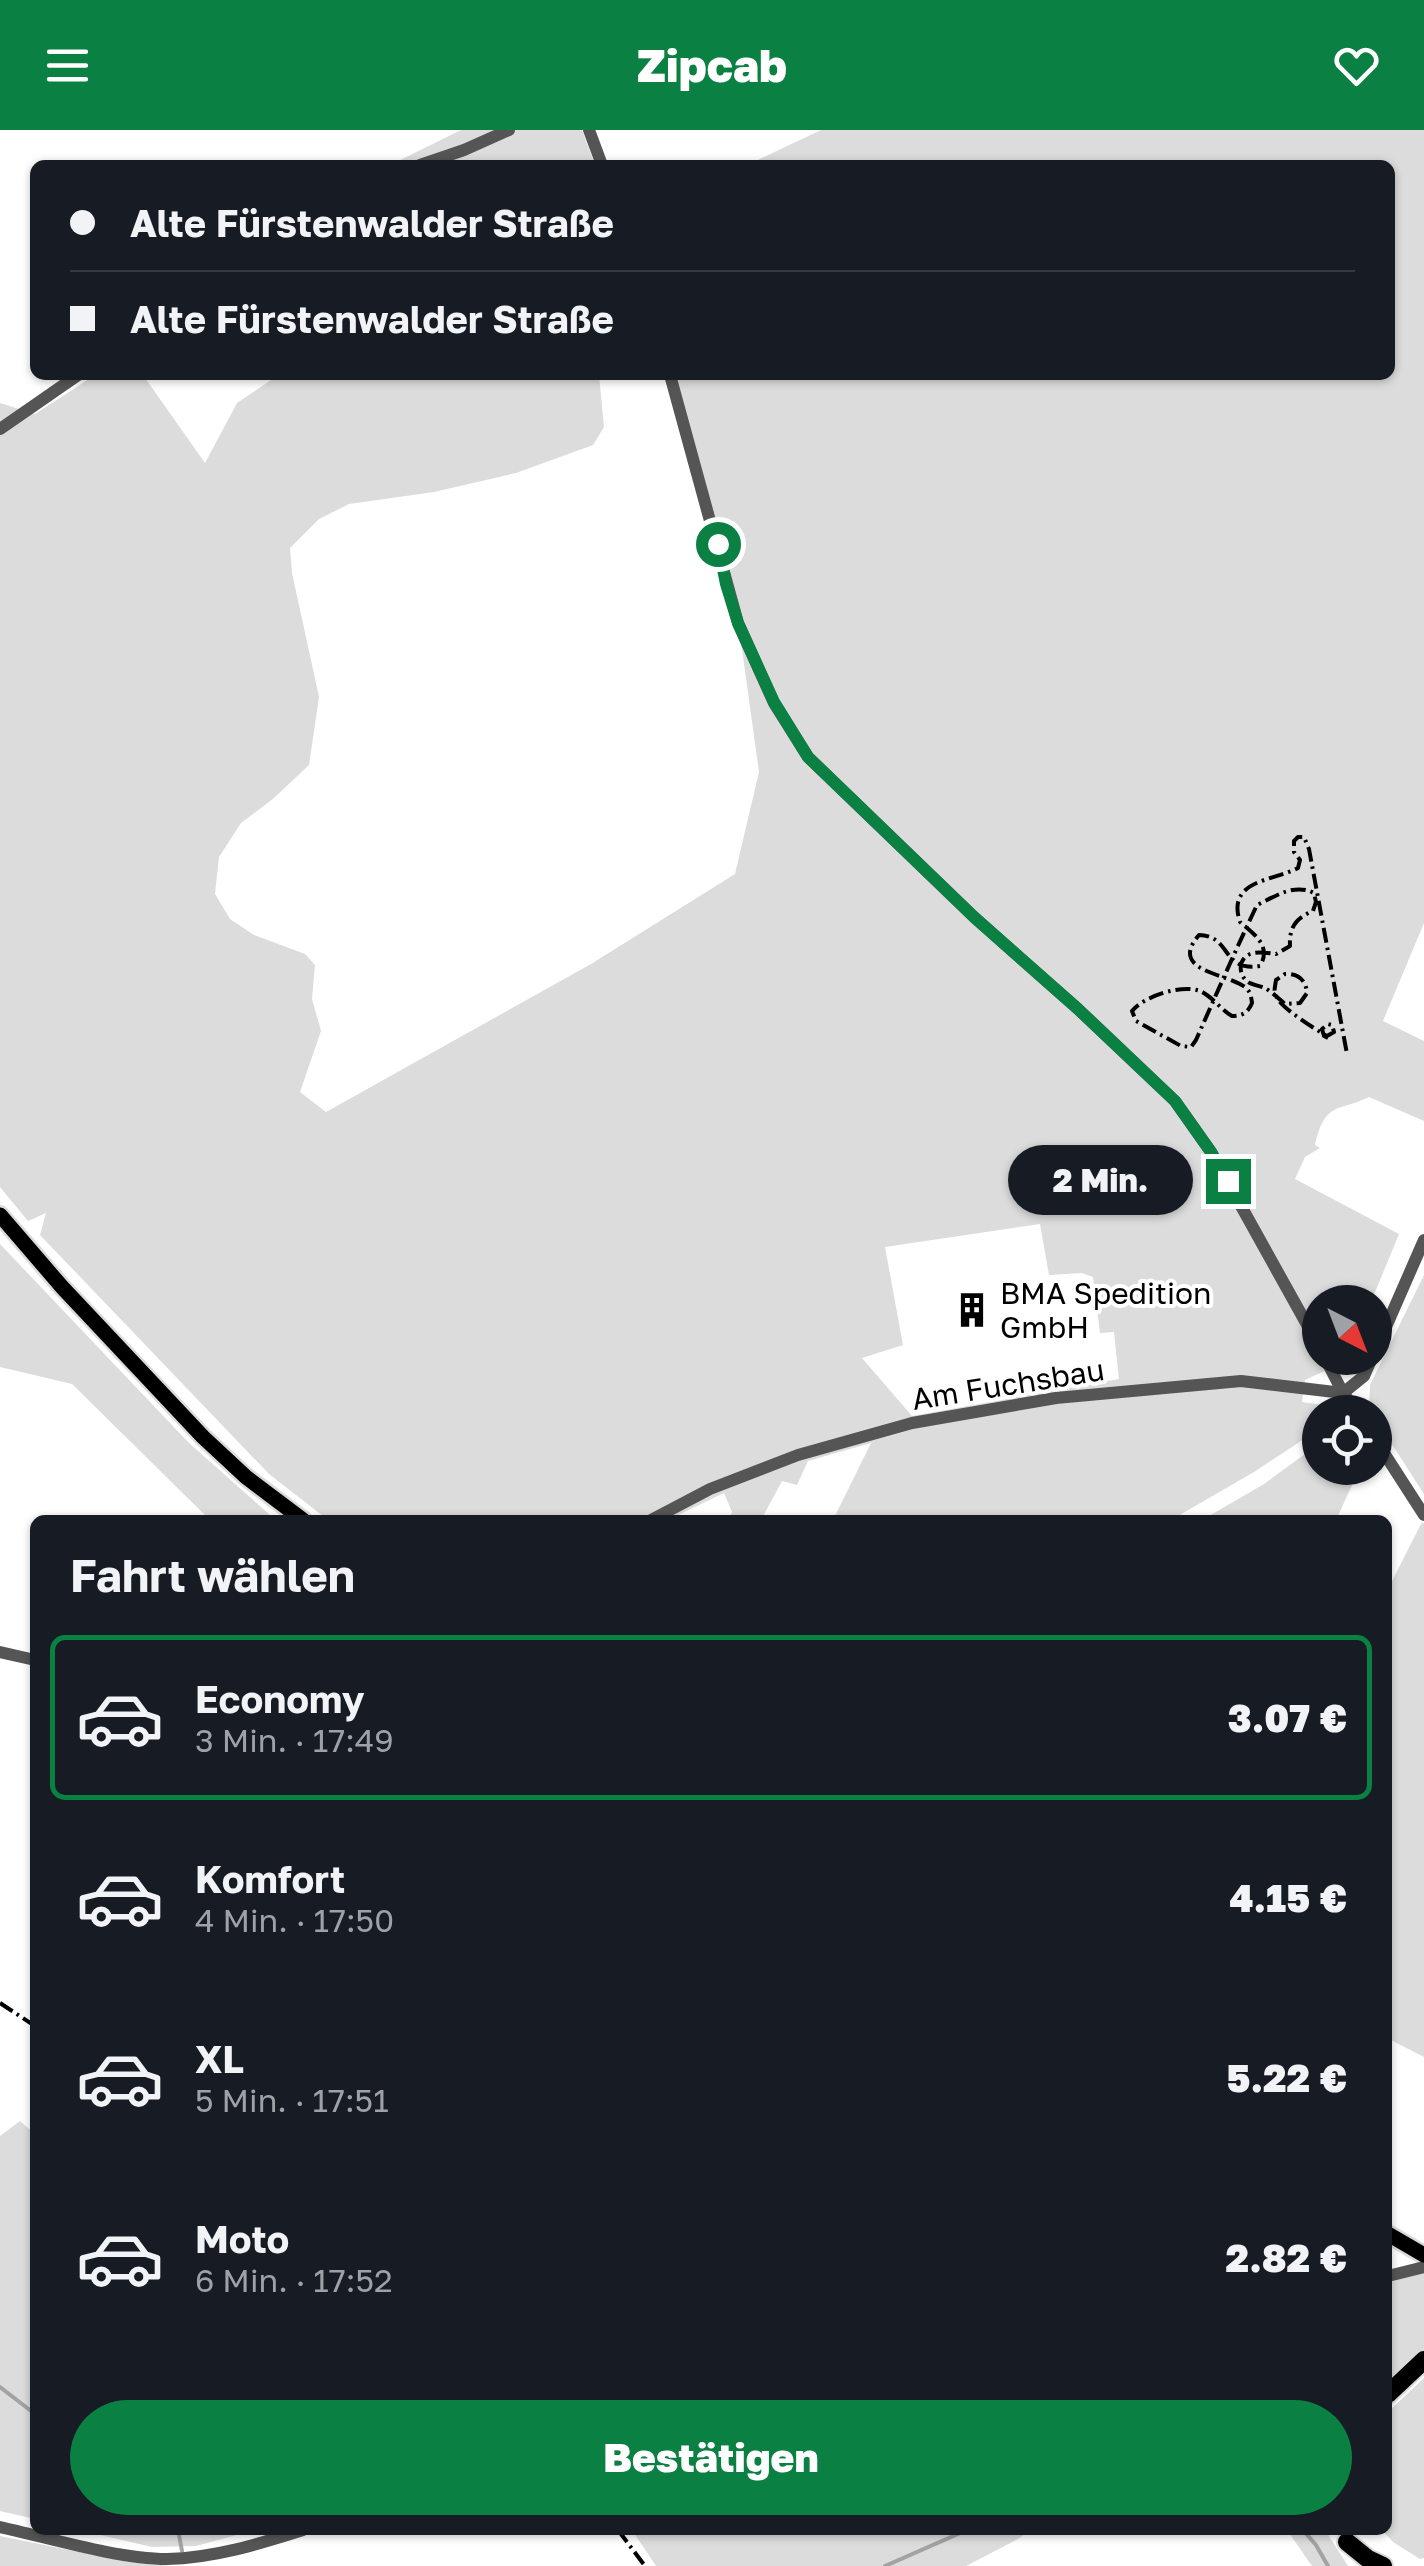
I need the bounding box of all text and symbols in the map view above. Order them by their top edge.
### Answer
icon: menu [40,38,95,93]
text: Zipcab [637,38,787,92]
icon: heart [1329,38,1384,93]
text: Alte Fürstenwalder Straße [130,200,614,245]
text: Alte Fürstenwalder Straße [130,296,614,341]
route start [696,522,741,567]
callout: 2 Min. [1008,1146,1193,1216]
route end [1206,1159,1251,1204]
text: 2 Min. [1053,1161,1148,1199]
place label: BMA Spedition GmbH [1000,1275,1212,1345]
north arrow [1302,1285,1392,1375]
map controls [1302,1285,1392,1485]
building icon: BMA Spedition GmbH [953,1291,991,1329]
street label: Am Fuchsbau [909,1351,1107,1417]
button: locate [1302,1395,1392,1485]
text: Fahrt wählen [70,1548,355,1602]
icon: car [75,1673,165,1763]
text: Economy [195,1676,364,1721]
text: 3.07 € [1228,1695,1347,1740]
text: 3 Min. · 17:49 [195,1721,394,1759]
icon: car [75,1853,165,1943]
text: Komfort [195,1856,345,1901]
text: 4.15 € [1229,1875,1347,1920]
text: 4 Min. · 17:50 [195,1901,394,1939]
icon: car [75,2033,165,2123]
text: XL [195,2036,244,2081]
text: 5.22 € [1227,2055,1347,2100]
text: 5 Min. · 17:51 [195,2081,389,2119]
icon: car [75,2213,165,2303]
text: Moto [195,2216,289,2261]
text: 2.82 € [1226,2235,1347,2280]
text: 6 Min. · 17:52 [195,2261,393,2299]
button: Bestätigen [70,2400,1352,2515]

